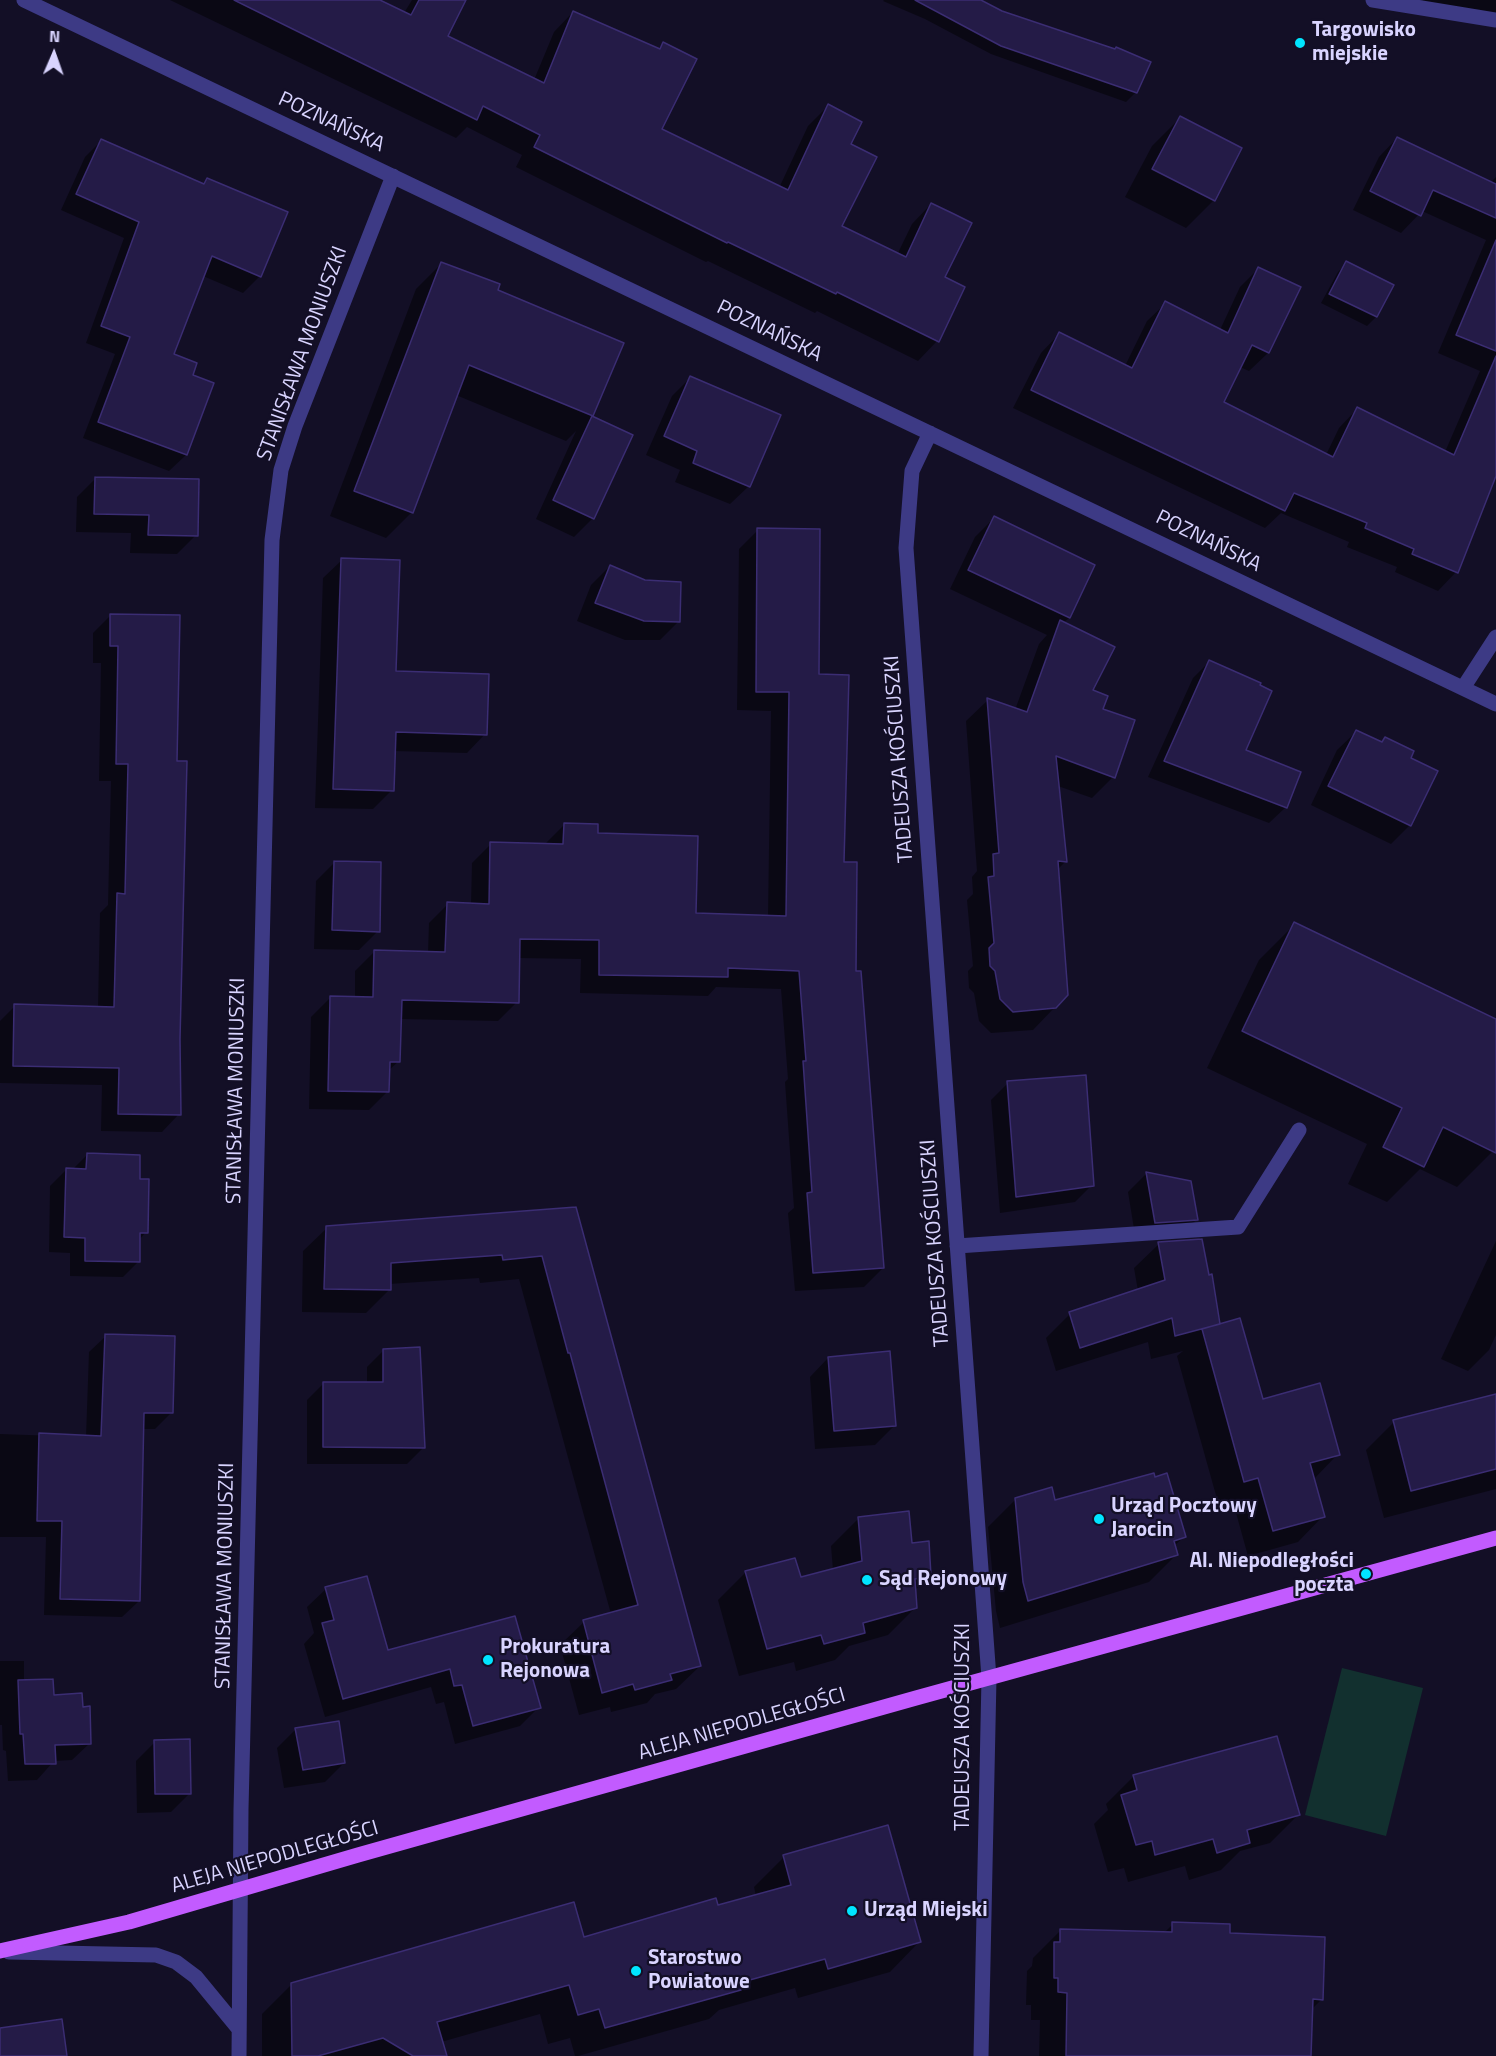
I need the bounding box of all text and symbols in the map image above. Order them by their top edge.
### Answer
place label: Targowisko miejskie [1312,18,1416,68]
north arrow [24,24,84,84]
text: N [49,24,61,48]
marker: Targowisko miejskie [1293,36,1307,50]
street label: POZNAŃSKA [274,87,388,159]
street label: STANISŁAWA MONIUSZKI [252,243,354,465]
street label: POZNAŃSKA [712,296,826,368]
street label: POZNAŃSKA [1151,506,1265,578]
street label: TADEUSZA KOŚCIUSZKI [880,655,920,863]
street label: STANISŁAWA MONIUSZKI [222,978,252,1204]
street label: TADEUSZA KOŚCIUSZKI [916,1139,956,1347]
street label: STANISŁAWA MONIUSZKI [211,1463,241,1689]
place label: Urząd Pocztowy Jarocin [1111,1494,1257,1544]
marker: Urząd Pocztowy Jarocin [1092,1512,1106,1526]
place label: Al. Niepodległości poczta [1189,1549,1354,1599]
place label: Sąd Rejonowy [879,1567,1007,1593]
marker: Al. Niepodległości poczta [1359,1567,1373,1581]
marker: Sąd Rejonowy [860,1573,874,1587]
street label: TADEUSZA KOŚCIUSZKI [951,1623,977,1831]
place label: Prokuratura Rejonowa [500,1635,610,1685]
marker: Prokuratura Rejonowa [481,1653,495,1667]
street label: ALEJA NIEPODLEGŁOŚCI [636,1683,848,1767]
street label: ALEJA NIEPODLEGŁOŚCI [169,1816,381,1900]
place label: Urząd Miejski [864,1898,988,1924]
marker: Urząd Miejski [845,1904,859,1918]
place label: Starostwo Powiatowe [648,1946,750,1996]
marker: Starostwo Powiatowe [629,1964,643,1978]

